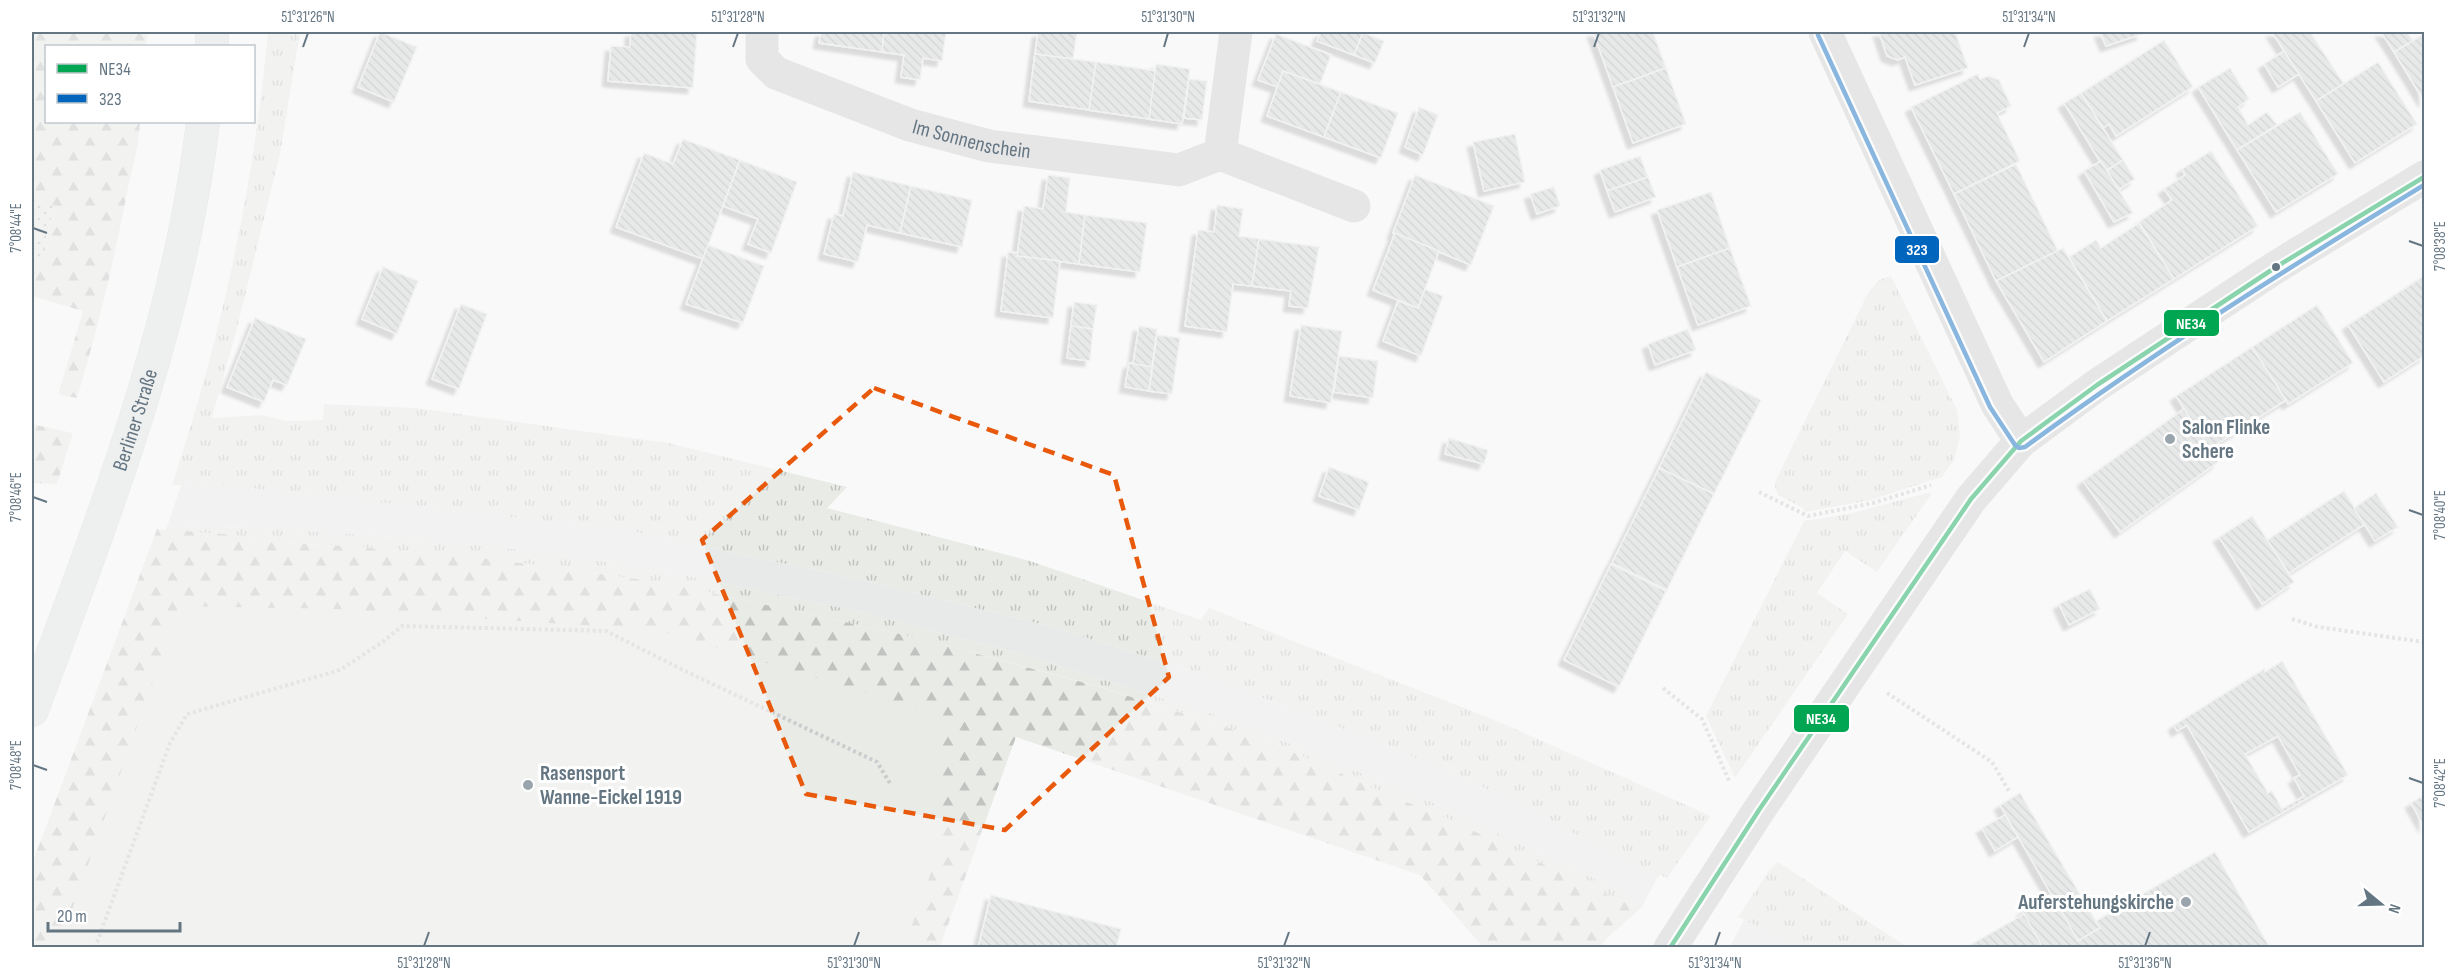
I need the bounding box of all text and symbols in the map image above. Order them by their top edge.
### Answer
text: 51°31'26"N [281,8,335,27]
text: 51°31'28"N [711,8,765,27]
text: 51°31'30"N [1141,8,1195,27]
text: 51°31'32"N [1572,8,1626,27]
text: 51°31'34"N [2002,8,2056,27]
legend [45,45,255,123]
text: NE34 [99,59,131,80]
text: 323 [99,89,122,110]
street label: Im Sonnenschein [910,114,1032,164]
text: 7°08'44"E [7,203,26,253]
text: 7°08'38"E [2431,221,2450,271]
line badge: 323 [1894,235,1940,264]
text: 323 [1906,241,1928,260]
unlabelled marker [2270,261,2282,273]
line badge: NE34 [2163,309,2220,337]
text: NE34 [2176,315,2207,334]
street label: Berliner Straße [108,366,163,474]
place label: Salon Flinke Schere [2182,415,2270,464]
marker: Salon Flinke Schere [2163,432,2177,446]
text: 7°08'46"E [7,472,26,522]
text: 7°08'40"E [2431,490,2450,540]
line badge: NE34 [1793,704,1850,733]
text: NE34 [1806,710,1837,729]
text: 7°08'48"E [7,740,26,790]
text: 7°08'42"E [2431,758,2450,808]
place label: Rasensport Wanne-Eickel 1919 [540,761,682,810]
marker: Rasensport Wanne-Eickel 1919 [521,778,535,792]
north arrow [2351,874,2411,934]
place label: Auferstehungskirche [2017,890,2174,915]
scale bar [48,895,180,933]
marker: Auferstehungskirche [2179,895,2193,909]
text: N [2383,901,2404,916]
text: 20 m [57,906,87,927]
text: 51°31'28"N [397,954,451,973]
text: 51°31'30"N [827,954,881,973]
text: 51°31'32"N [1257,954,1311,973]
text: 51°31'34"N [1688,954,1742,973]
text: 51°31'36"N [2118,954,2172,973]

